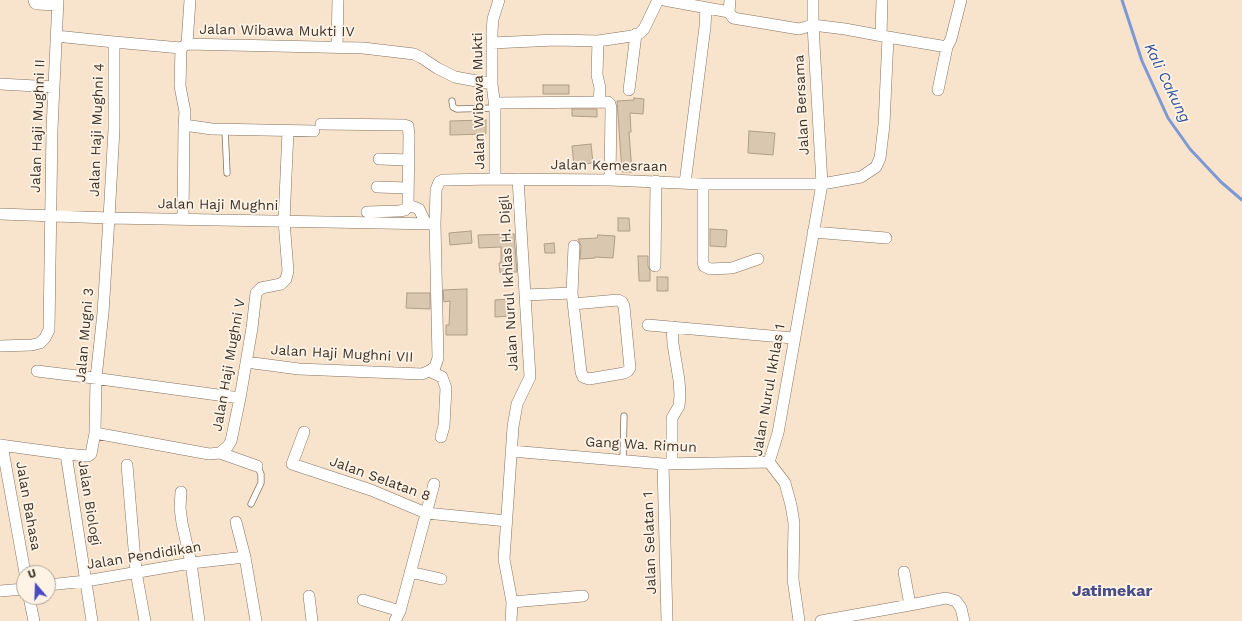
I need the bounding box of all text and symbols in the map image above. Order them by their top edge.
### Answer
street label: Jalan Wibawa Mukti IV [199,21,355,41]
street label: Jalan Wibawa Mukti [469,32,489,170]
water label: Kali Cakung [1140,40,1194,126]
street label: Jalan Bersama [791,54,813,156]
street label: Jalan Haji Mughni II [27,59,49,193]
street label: Jalan Haji Mughni 4 [86,63,108,197]
street label: Jalan Kemesraan [550,157,668,175]
street label: Jalan Nurul Ikhlas H. Digil [496,194,522,372]
street label: Jalan Haji Mughni [158,196,278,214]
street label: Jalan Mugni 3 [73,287,97,383]
street label: Jalan Haji Mughni V [209,297,249,433]
street label: Jalan Nurul Ikhlas 1 [749,323,789,457]
street label: Jalan Haji Mughni VII [270,342,414,366]
street label: Gang Wa. Rimun [585,434,697,456]
street label: Jalan Selatan 8 [327,453,433,505]
street label: Jalan Biologi [74,459,104,547]
street label: Jalan Bahasa [12,460,44,552]
street label: Jalan Selatan 1 [640,491,660,595]
street label: Jalan Pendidikan [86,539,202,573]
north arrow [16,565,56,605]
text: U [26,567,38,582]
district label: Jatimekar [1072,581,1152,601]

